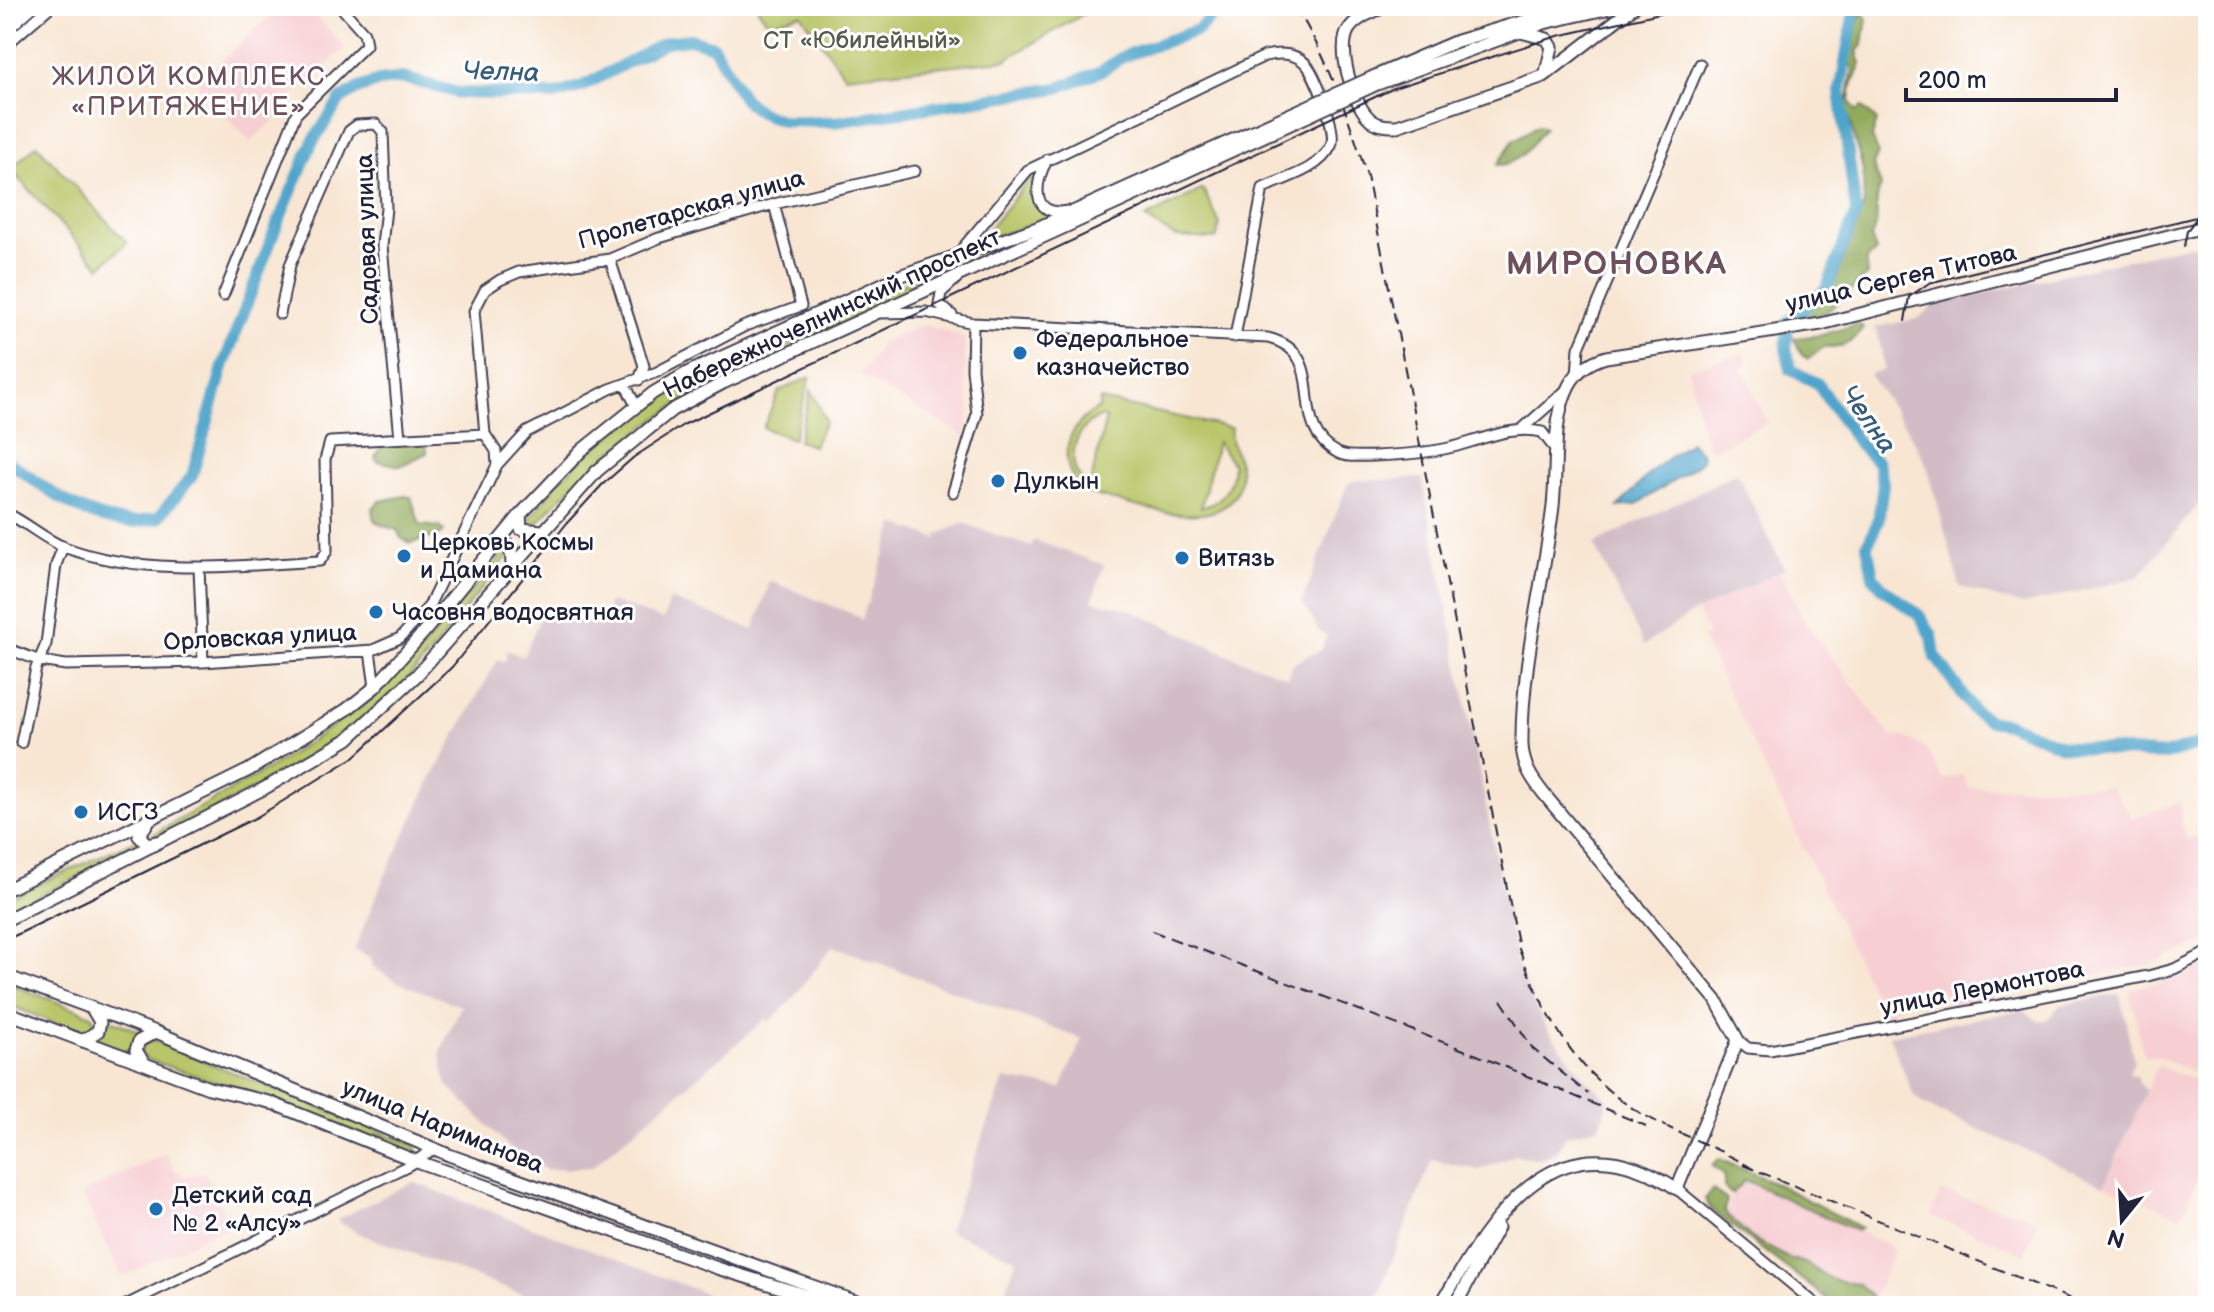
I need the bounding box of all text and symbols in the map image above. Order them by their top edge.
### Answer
park label: СТ «Юбилейный» [763,26,961,55]
scale bar [1906,52,2116,102]
water label: Челна [462,56,540,89]
district label: ЖИЛОЙ КОМПЛЕКС «ПРИТЯЖЕНИЕ» [52,62,326,123]
text: 200 m [1918,66,1987,95]
street label: Садовая улица [350,153,385,325]
street label: Пролетарская улица [575,163,807,256]
street label: Набережночелнинский проспект [659,222,1006,405]
street label: улица Сергея Титова [1783,238,2019,319]
district label: МИРОНОВКА [1506,245,1728,284]
place label: Федеральное казначейство [1036,325,1189,382]
marker: Федеральное казначейство [1011,344,1029,362]
water label: Челна [1833,380,1902,460]
place label: Дулкын [1014,467,1099,496]
marker: Дулкын [989,472,1007,490]
place label: Церковь Космы и Дамиана [420,528,594,585]
place label: Витязь [1198,544,1275,573]
marker: Церковь Космы и Дамиана [395,547,413,565]
marker: Витязь [1173,549,1191,567]
place label: Часовня водосвятная [392,598,634,627]
marker: Часовня водосвятная [367,603,385,621]
street label: Орловская улица [162,618,358,657]
place label: ИСГЗ [97,798,158,827]
marker: ИСГЗ [72,803,90,821]
street label: улица Лермонтова [1878,955,2086,1022]
street label: улица Нариманова [338,1073,548,1180]
north arrow [2082,1180,2162,1260]
place label: Детский сад № 2 «Алсу» [172,1181,312,1238]
marker: Детский сад № 2 «Алсу» [147,1200,165,1218]
text: N [2104,1222,2128,1253]

